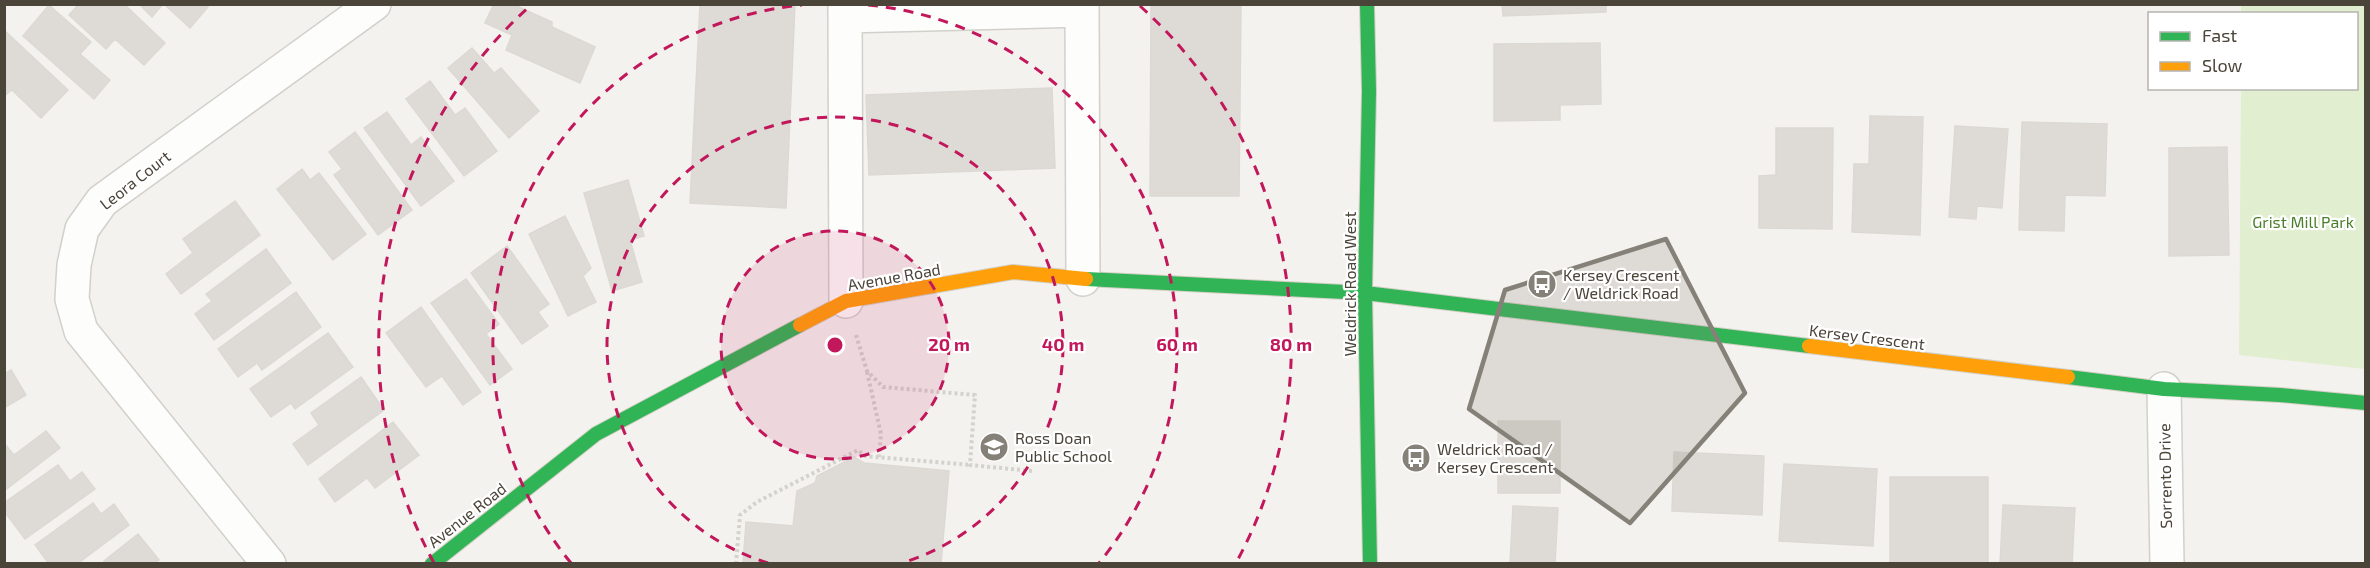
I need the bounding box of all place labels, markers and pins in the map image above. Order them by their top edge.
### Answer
place label: Kersey Crescent / Weldrick Road [1563,265,1679,302]
bus stop icon: Kersey Crescent / Weldrick Road [1526,268,1558,300]
centre of rings [825,335,845,355]
place label: Ross Doan Public School [1015,428,1112,465]
school or university icon: Ross Doan Public School [978,431,1010,463]
place label: Weldrick Road / Kersey Crescent [1437,439,1553,476]
bus stop icon: Weldrick Road / Kersey Crescent [1400,442,1432,474]

